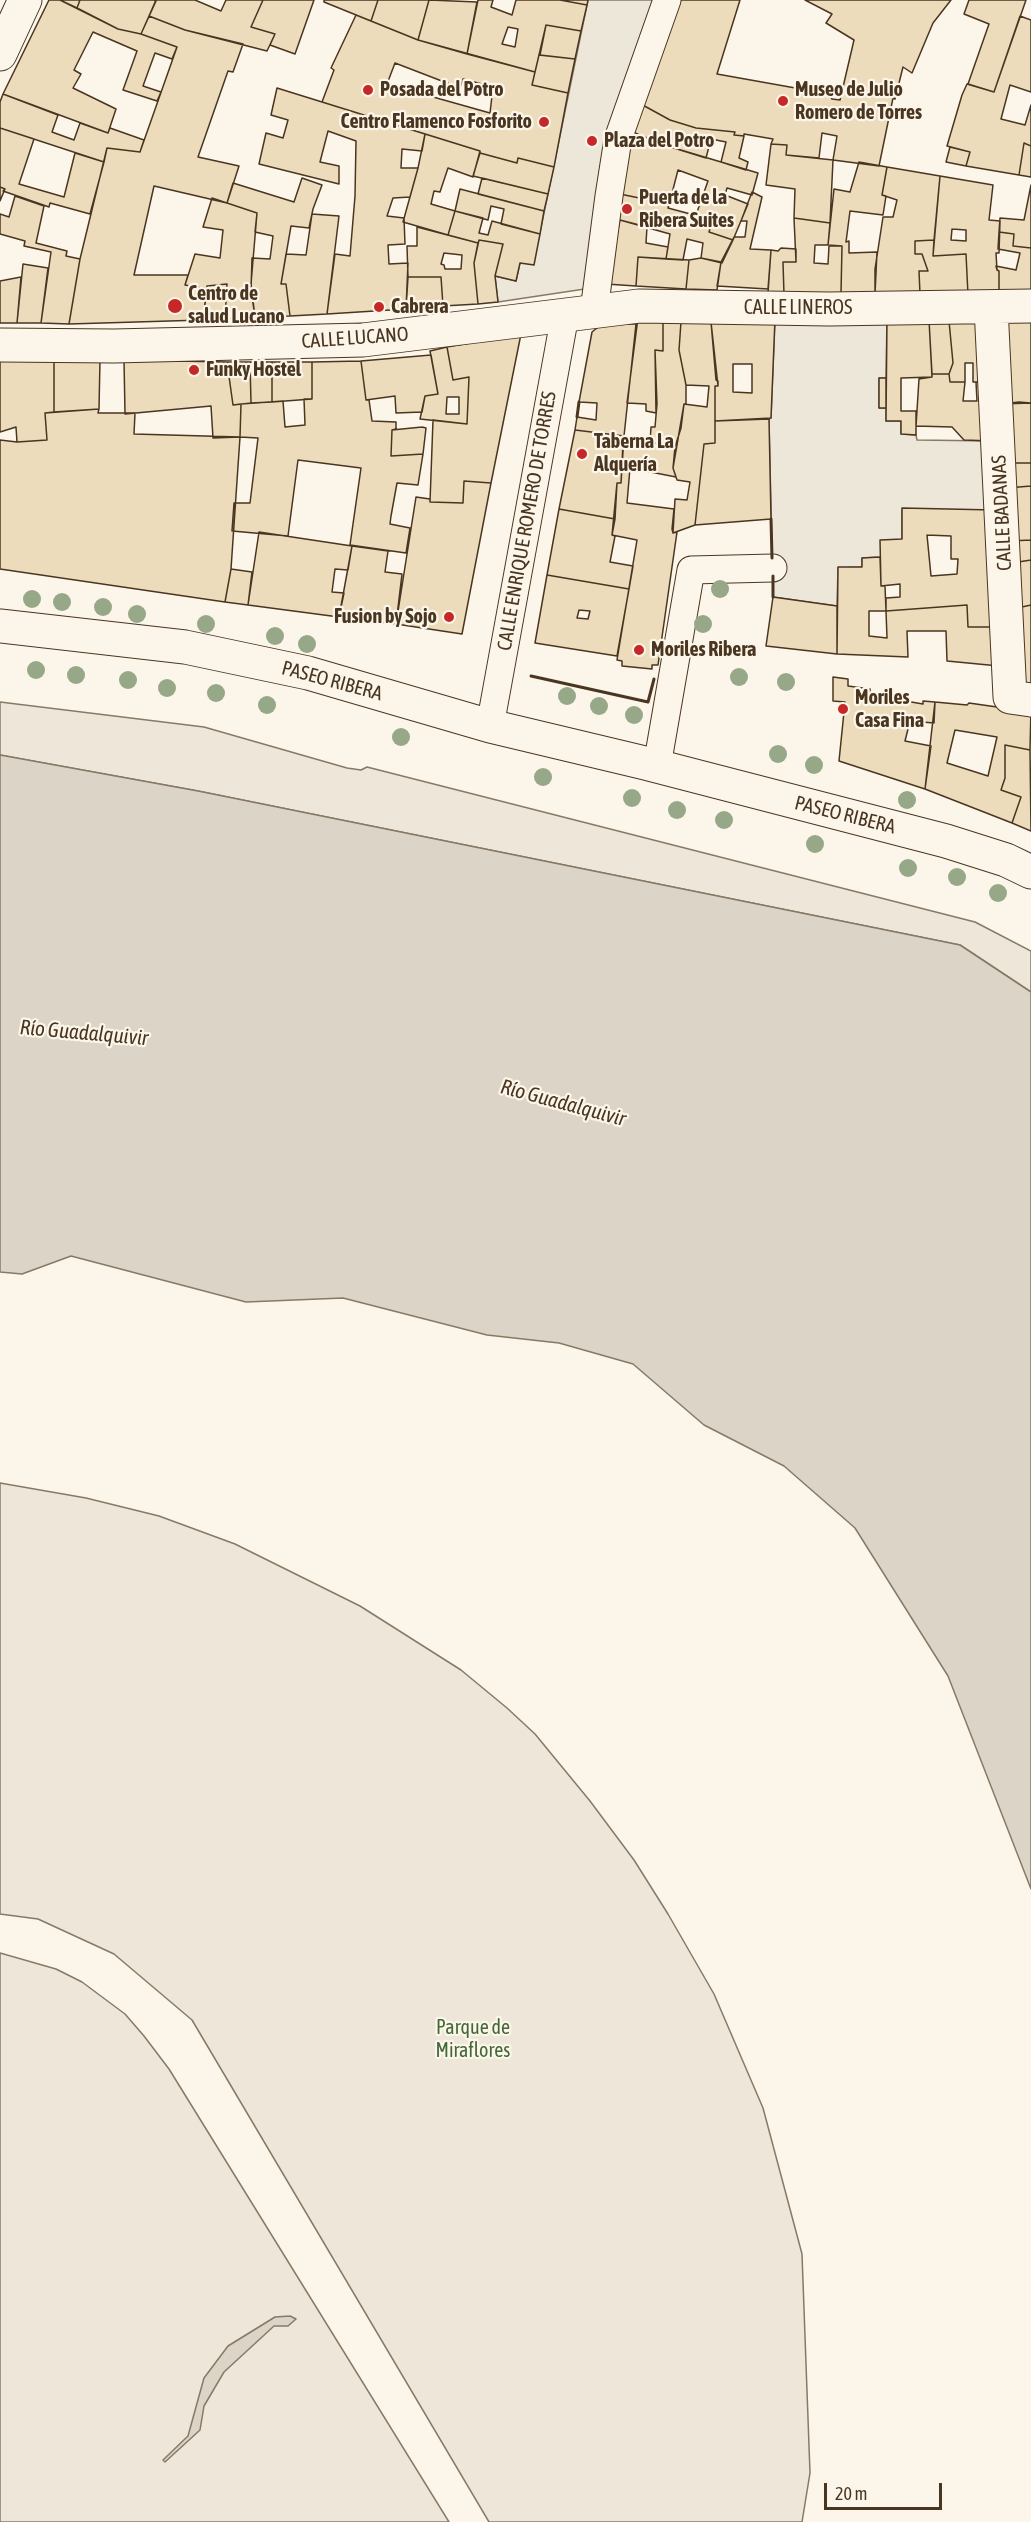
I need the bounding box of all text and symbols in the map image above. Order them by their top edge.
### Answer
place label: Posada del Potro [380,78,504,102]
place label: Museo de Julio Romero de Torres [795,78,922,125]
marker: Posada del Potro [361,83,375,97]
marker: Museo de Julio Romero de Torres [776,94,790,108]
place label: Centro Flamenco Fosforito [341,110,532,134]
marker: Centro Flamenco Fosforito [537,115,551,129]
place label: Plaza del Potro [604,129,714,153]
marker: Plaza del Potro [585,134,599,148]
place label: Puerta de la Ribera Suites [639,186,734,233]
marker: Puerta de la Ribera Suites [620,202,634,216]
place label: Centro de salud Lucano [188,282,285,329]
place label: Cabrera [391,295,449,319]
street label: CALLE LINEROS [744,296,852,320]
marker: Centro de salud Lucano [166,297,184,315]
marker: Cabrera [372,300,386,314]
street label: CALLE LUCANO [301,322,409,354]
place label: Funky Hostel [206,358,301,382]
marker: Funky Hostel [187,363,201,377]
street label: CALLE ENRIQUE ROMERO DE TORRES [492,390,562,652]
place label: Taberna La Alquería [594,430,674,477]
marker: Taberna La Alquería [575,447,589,461]
street label: CALLE BADANAS [987,455,1017,571]
place label: Fusion by Sojo [334,605,437,629]
marker: Fusion by Sojo [442,610,456,624]
place label: Moriles Ribera [651,638,756,662]
marker: Moriles Ribera [632,643,646,657]
street label: PASEO RIBERA [279,656,385,706]
place label: Moriles Casa Fina [855,686,924,733]
marker: Moriles Casa Fina [836,702,850,716]
street label: PASEO RIBERA [792,791,898,839]
water label: Río Guadalquivir [19,1015,149,1051]
water label: Río Guadalquivir [498,1074,628,1132]
park label: Parque de Miraflores [436,2016,510,2063]
scale bar [827,2471,946,2509]
text: 20 m [835,2483,867,2504]

